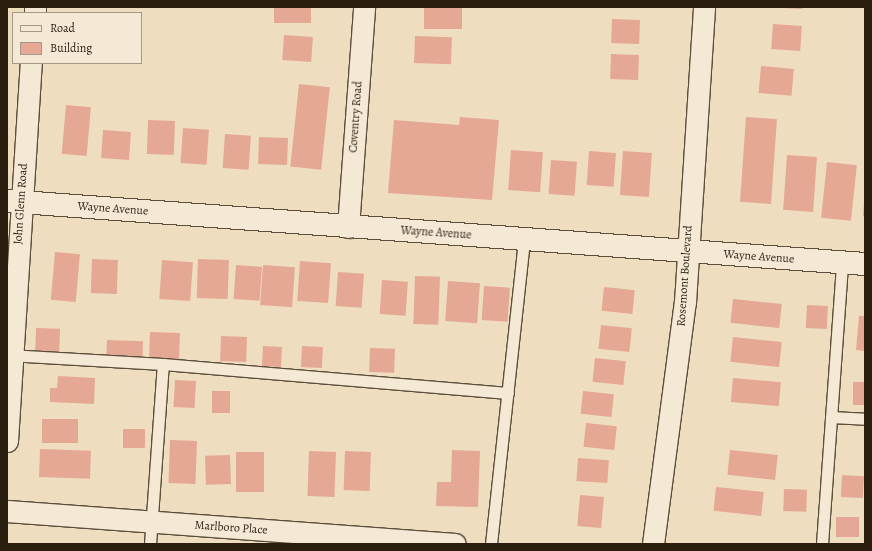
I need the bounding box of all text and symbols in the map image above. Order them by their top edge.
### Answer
legend [12,12,142,64]
text: Road [50,20,75,36]
text: Building [50,40,92,56]
street label: Coventry Road [346,81,366,153]
street label: John Glenn Road [11,163,31,245]
street label: Wayne Avenue [77,199,149,219]
street label: Wayne Avenue [400,223,472,243]
street label: Rosemont Boulevard [674,225,696,327]
street label: Wayne Avenue [723,247,795,267]
street label: Marlboro Place [194,518,268,538]

